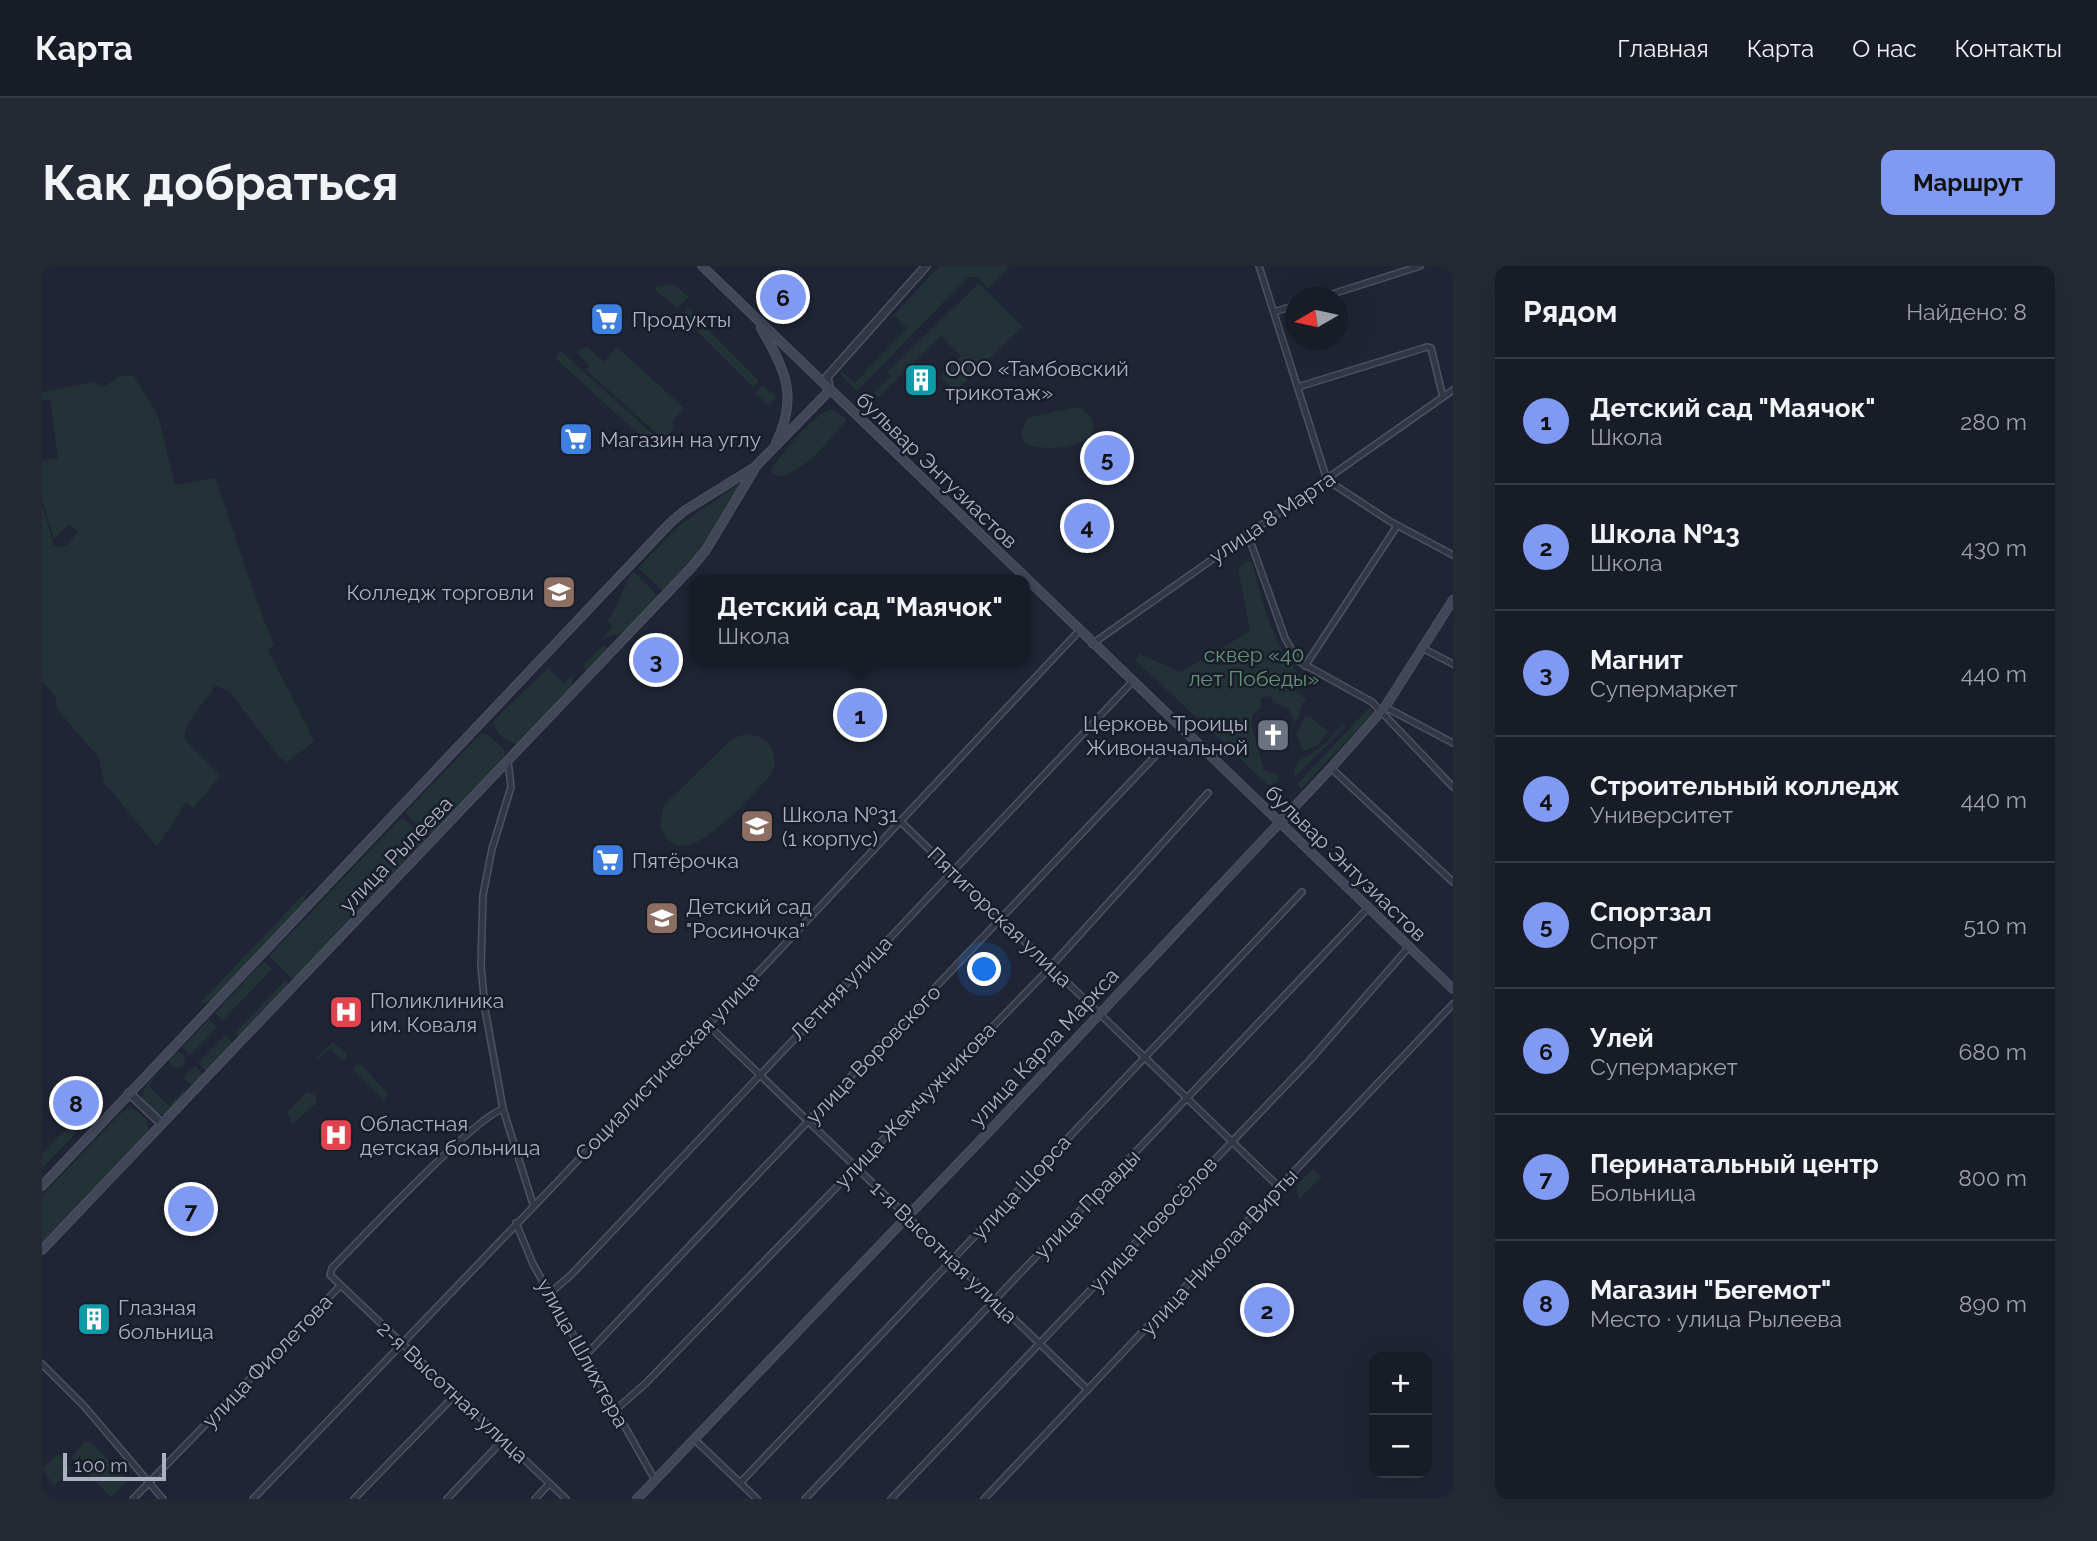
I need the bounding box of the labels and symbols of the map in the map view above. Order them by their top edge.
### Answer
pin: 6 [760,271,806,323]
north arrow [1285,287,1348,350]
supermarket icon: Продукты [588,300,626,338]
place label: Продукты [632,307,731,332]
place label: ООО «Тамбовский трикотаж» [945,356,1129,405]
building icon: ООО «Тамбовский трикотаж» [902,361,940,399]
street label: бульвар Энтузиастов [851,387,1023,553]
supermarket icon: Магазин на углу [557,420,595,458]
place label: Магазин на углу [600,427,761,452]
pin: 5 [1084,432,1130,484]
street label: улица 8 Марта [1204,466,1340,568]
pin: 4 [1064,500,1110,552]
school or university icon: Колледж торговли [540,573,578,611]
place label: Колледж торговли [346,580,534,605]
pin: 3 [633,634,679,686]
park label: cквер «40 лет Победы» [1189,642,1319,691]
pin: 1 [837,689,883,741]
place label: Церковь Троицы Живоначальной [1083,711,1248,760]
church icon: Церковь Троицы Живоначальной [1254,716,1292,754]
street label: бульвар Энтузиастов [1260,780,1432,946]
street label: улица Рылеева [334,791,458,917]
place label: Школа №31 (1 корпус) [782,802,898,851]
school or university icon: Школа №31 (1 корпус) [738,807,776,845]
supermarket icon: Пятёрочка [589,841,627,879]
street label: Пятигорская улица [923,842,1077,992]
place label: Пятёрочка [632,848,739,873]
place label: Детский сад "Росиночка" [686,894,812,943]
school or university icon: Детский сад "Росиночка" [643,899,681,937]
street label: Летняя улица [785,930,897,1046]
your location [967,952,1001,986]
street label: улица Карла Маркса [964,963,1124,1131]
street label: Социалистическая улица [570,966,764,1166]
street label: улица Воровского [800,979,946,1129]
place label: Поликлиника им. Коваля [370,988,504,1037]
hospital icon: Поликлиника им. Коваля [327,993,365,1031]
street label: улица Жемчужникова [829,1017,1001,1193]
pin: 8 [53,1077,99,1129]
place label: Областная детская больница [360,1111,540,1160]
hospital icon: Областная детская больница [317,1116,355,1154]
street label: улица Щорса [966,1129,1076,1245]
street label: улица Правды [1029,1144,1145,1264]
street label: улица Новосёлов [1084,1151,1222,1297]
street label: улица Николая Вирты [1135,1163,1303,1341]
street label: 1-я Высотная улица [865,1175,1023,1329]
pin: 7 [168,1183,214,1235]
street label: улица Шлихтера [532,1274,634,1432]
pin: 2 [1244,1284,1290,1336]
street label: улица Фиолетова [197,1289,337,1433]
place label: Глазная больница [118,1295,214,1344]
building icon: Глазная больница [75,1300,113,1338]
street label: 2-я Высотная улица [372,1316,534,1468]
scale bar [63,1450,166,1482]

